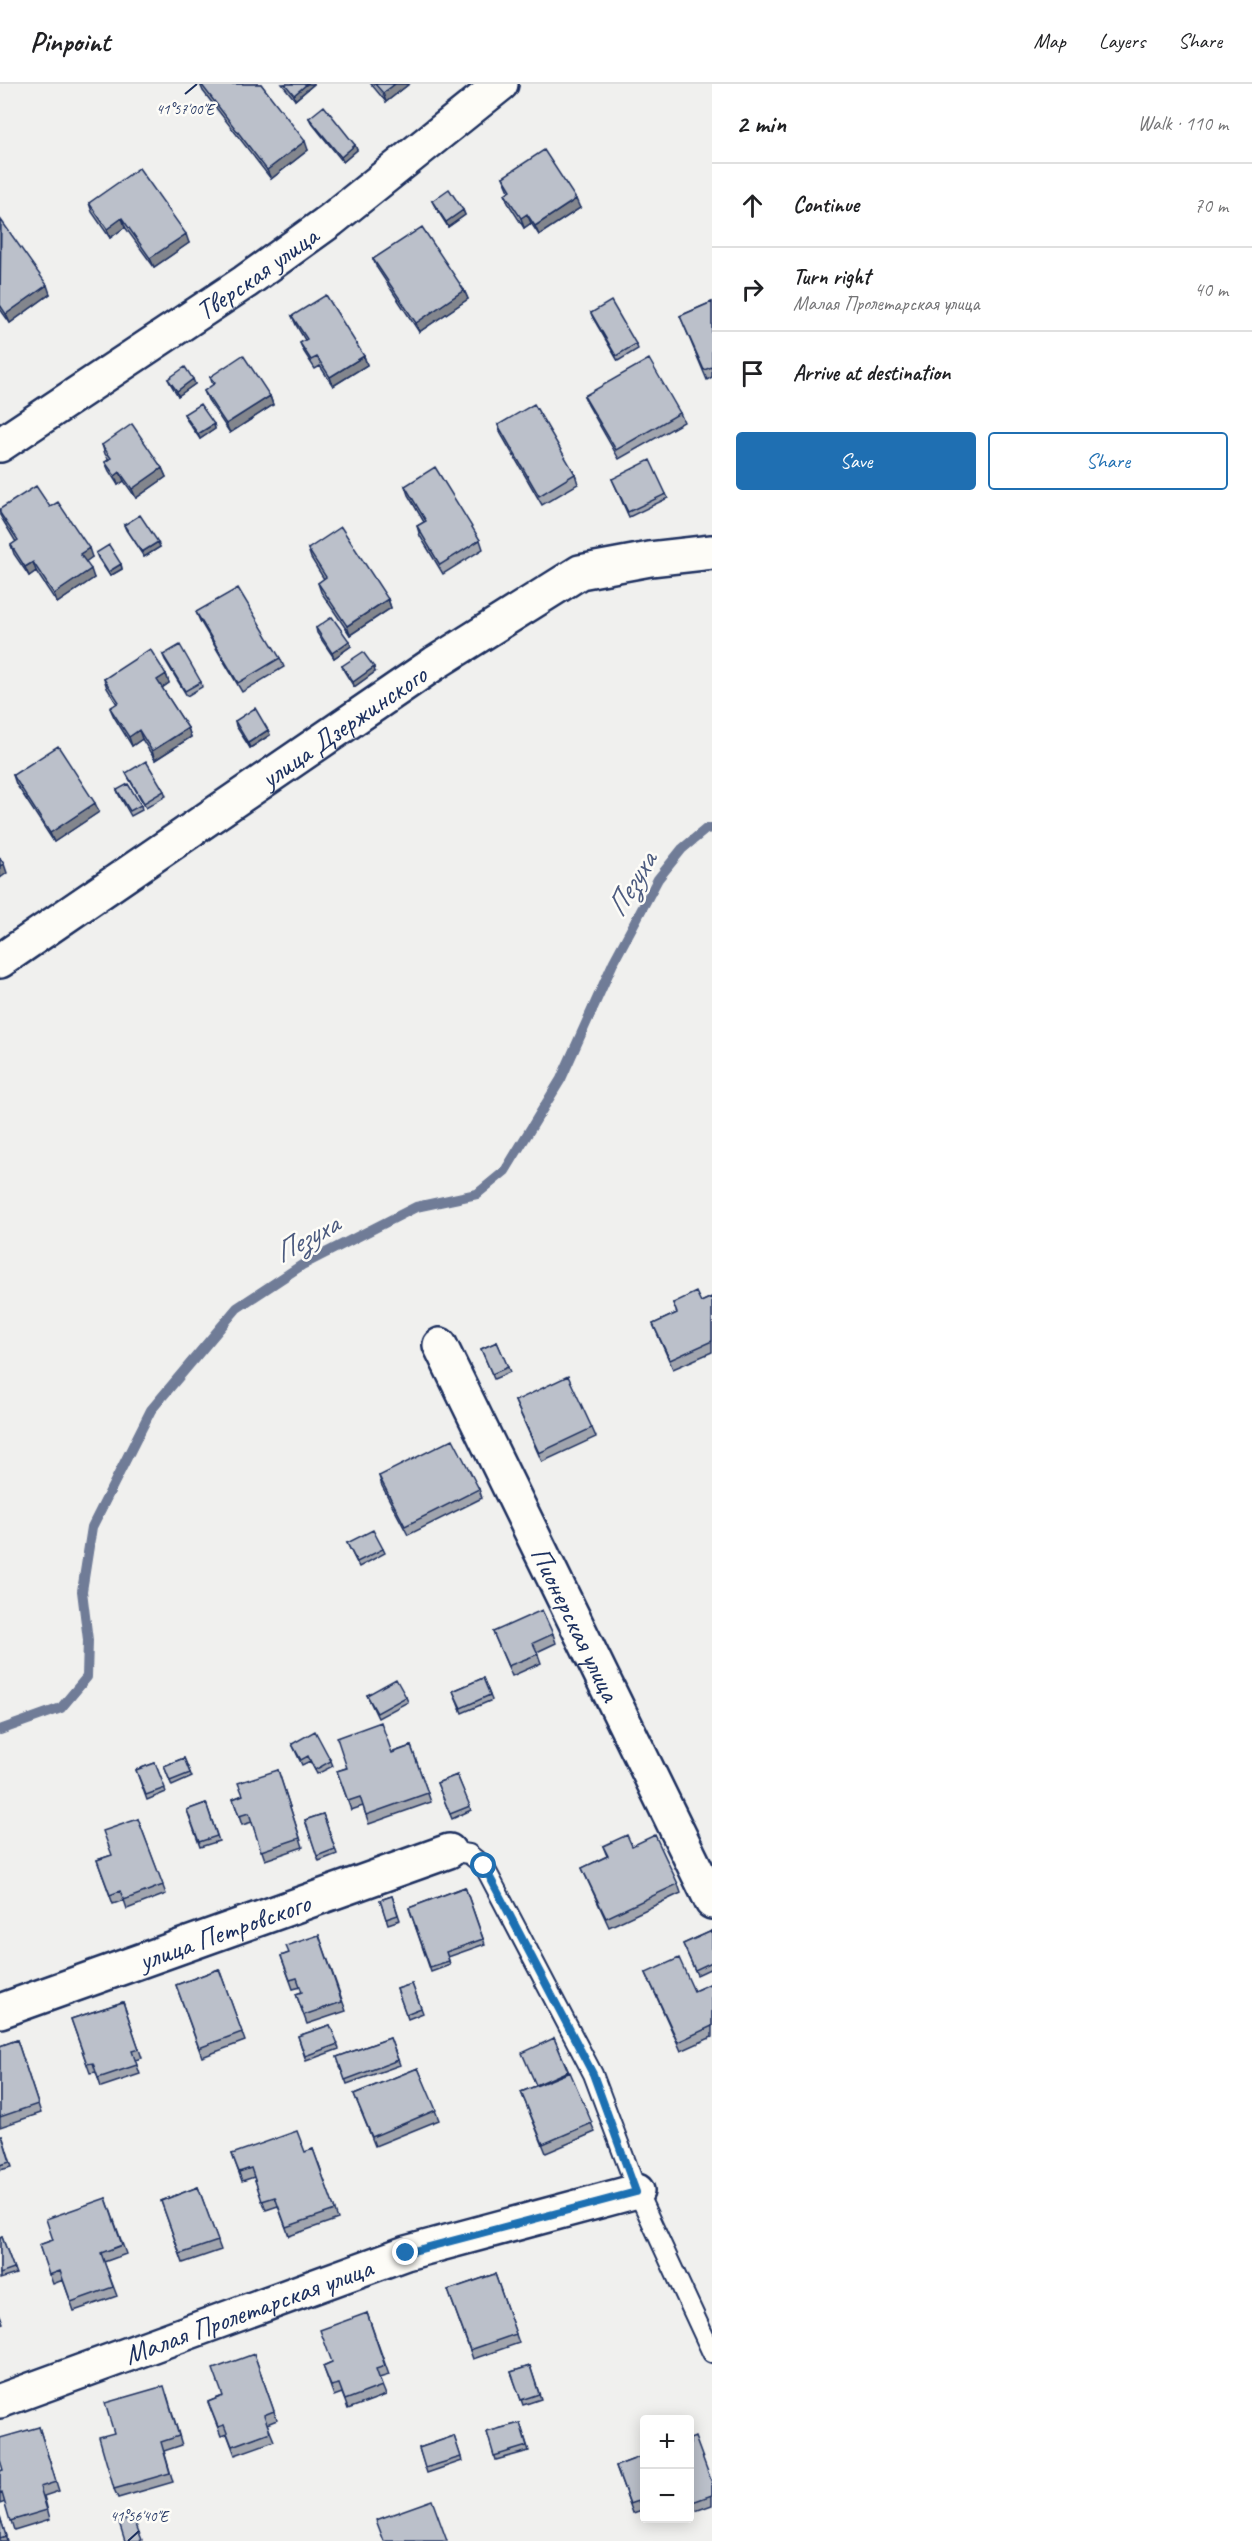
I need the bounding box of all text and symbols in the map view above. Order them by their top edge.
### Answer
text: Pinpoint [30,24,110,59]
text: Map [1033,28,1066,54]
text: Layers [1099,28,1145,54]
text: Share [1178,28,1222,54]
text: 41°57'00"E [156,100,216,119]
text: 2 min [736,107,786,140]
text: Walk · 110 m [1138,111,1228,136]
icon: ahead [736,189,769,222]
text: Continue [793,191,859,219]
text: 70 m [1194,193,1228,218]
street label: Тверская улица [189,216,327,328]
text: Turn right [793,263,870,291]
icon: right [736,273,769,306]
text: 40 m [1194,277,1228,302]
text: Малая Пролетарская улица [793,291,980,316]
icon: arrive [736,357,769,390]
text: Arrive at destination [793,359,950,387]
button: Save [736,432,976,490]
button: Share [988,432,1228,490]
street label: улица Дзержинского [252,655,435,796]
water label: Пезуха [597,842,667,923]
water label: Пезуха [267,1203,349,1271]
street label: Пионерская улица [524,1541,629,1708]
route start [470,1852,496,1878]
street label: улица Петровского [132,1884,317,1978]
route end [392,2239,418,2265]
street label: Малая Пролетарская улица [119,2249,378,2372]
map controls [640,2415,694,2523]
button: + [640,2415,694,2469]
button: − [640,2469,694,2523]
text: 41°56'40"E [110,2507,170,2526]

